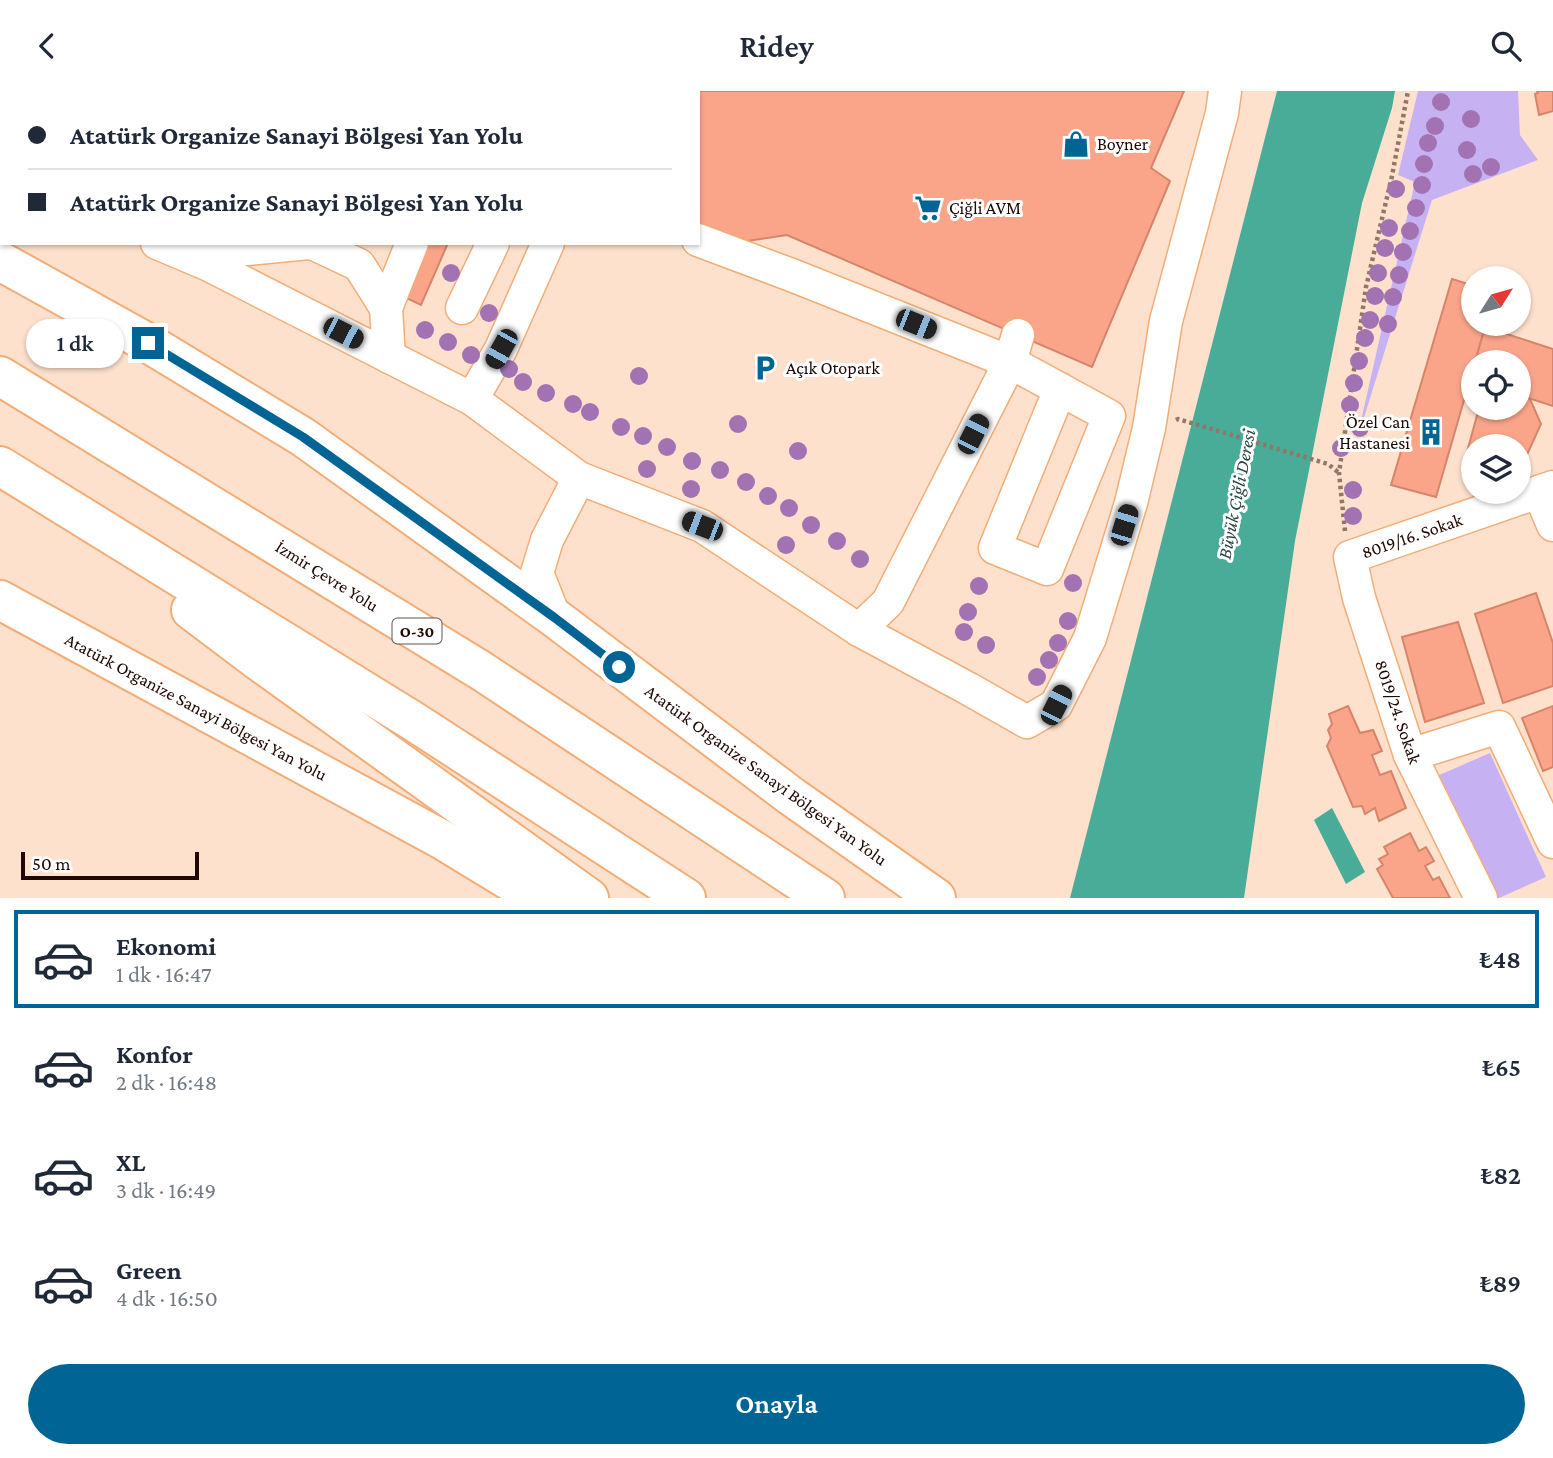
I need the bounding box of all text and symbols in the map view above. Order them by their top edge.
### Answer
icon: back [28,27,66,65]
icon: search [1487,27,1525,65]
text: Ridey [739,28,814,64]
text: Atatürk Organize Sanayi Bölgesi Yan Yolu [70,121,523,150]
shop icon: Boyner [1061,129,1091,159]
place label: Boyner [1097,134,1149,154]
text: Atatürk Organize Sanayi Bölgesi Yan Yolu [70,188,523,217]
supermarket icon: Çiğli AVM [913,193,943,223]
place label: Çiğli AVM [949,198,1021,218]
north arrow [1461,266,1531,336]
map controls [1461,266,1531,504]
car [893,306,940,342]
car [320,314,367,352]
callout: 1 dk [25,319,124,367]
car [482,326,521,372]
route end [132,327,164,359]
text: 1 dk [57,330,93,356]
button: locate [1461,350,1531,420]
parking icon: Açık Otopark [750,353,780,383]
place label: Açık Otopark [786,358,880,378]
car [955,411,992,457]
place label: Özel Can Hastanesi [1339,412,1410,453]
building icon: Özel Can Hastanesi [1416,417,1446,447]
water label: Büyük Çiğli Deresi [1214,427,1260,561]
button: layers [1461,434,1531,504]
car [1108,502,1141,548]
car [679,509,726,543]
street label: 8019/16. Sokak [1359,509,1465,563]
street label: İzmir Çevre Yolu [272,536,383,616]
road number: O-30 [392,618,442,643]
street label: Atatürk Organize Sanayi Bölgesi Yan Yolu [62,629,331,785]
route start [603,651,635,683]
street label: 8019/24. Sokak [1371,657,1425,767]
street label: Atatürk Organize Sanayi Bölgesi Yan Yolu [641,681,891,870]
car [1038,682,1075,728]
scale bar [21,849,200,881]
text: 50 m [32,853,71,874]
icon: car [32,928,95,991]
text: Ekonomi [116,932,216,961]
text: ₺48 [1479,945,1521,974]
text: 1 dk · 16:47 [116,961,212,987]
icon: car [32,1036,95,1099]
text: Konfor [116,1040,193,1069]
text: ₺65 [1482,1053,1521,1082]
text: 2 dk · 16:48 [116,1069,217,1095]
icon: car [32,1144,95,1207]
text: XL [116,1148,145,1177]
text: ₺82 [1481,1161,1521,1190]
text: 3 dk · 16:49 [116,1177,216,1203]
icon: car [32,1252,95,1315]
text: Green [116,1256,182,1285]
text: ₺89 [1480,1269,1521,1298]
text: 4 dk · 16:50 [116,1285,218,1311]
button: Onayla [28,1364,1525,1444]

